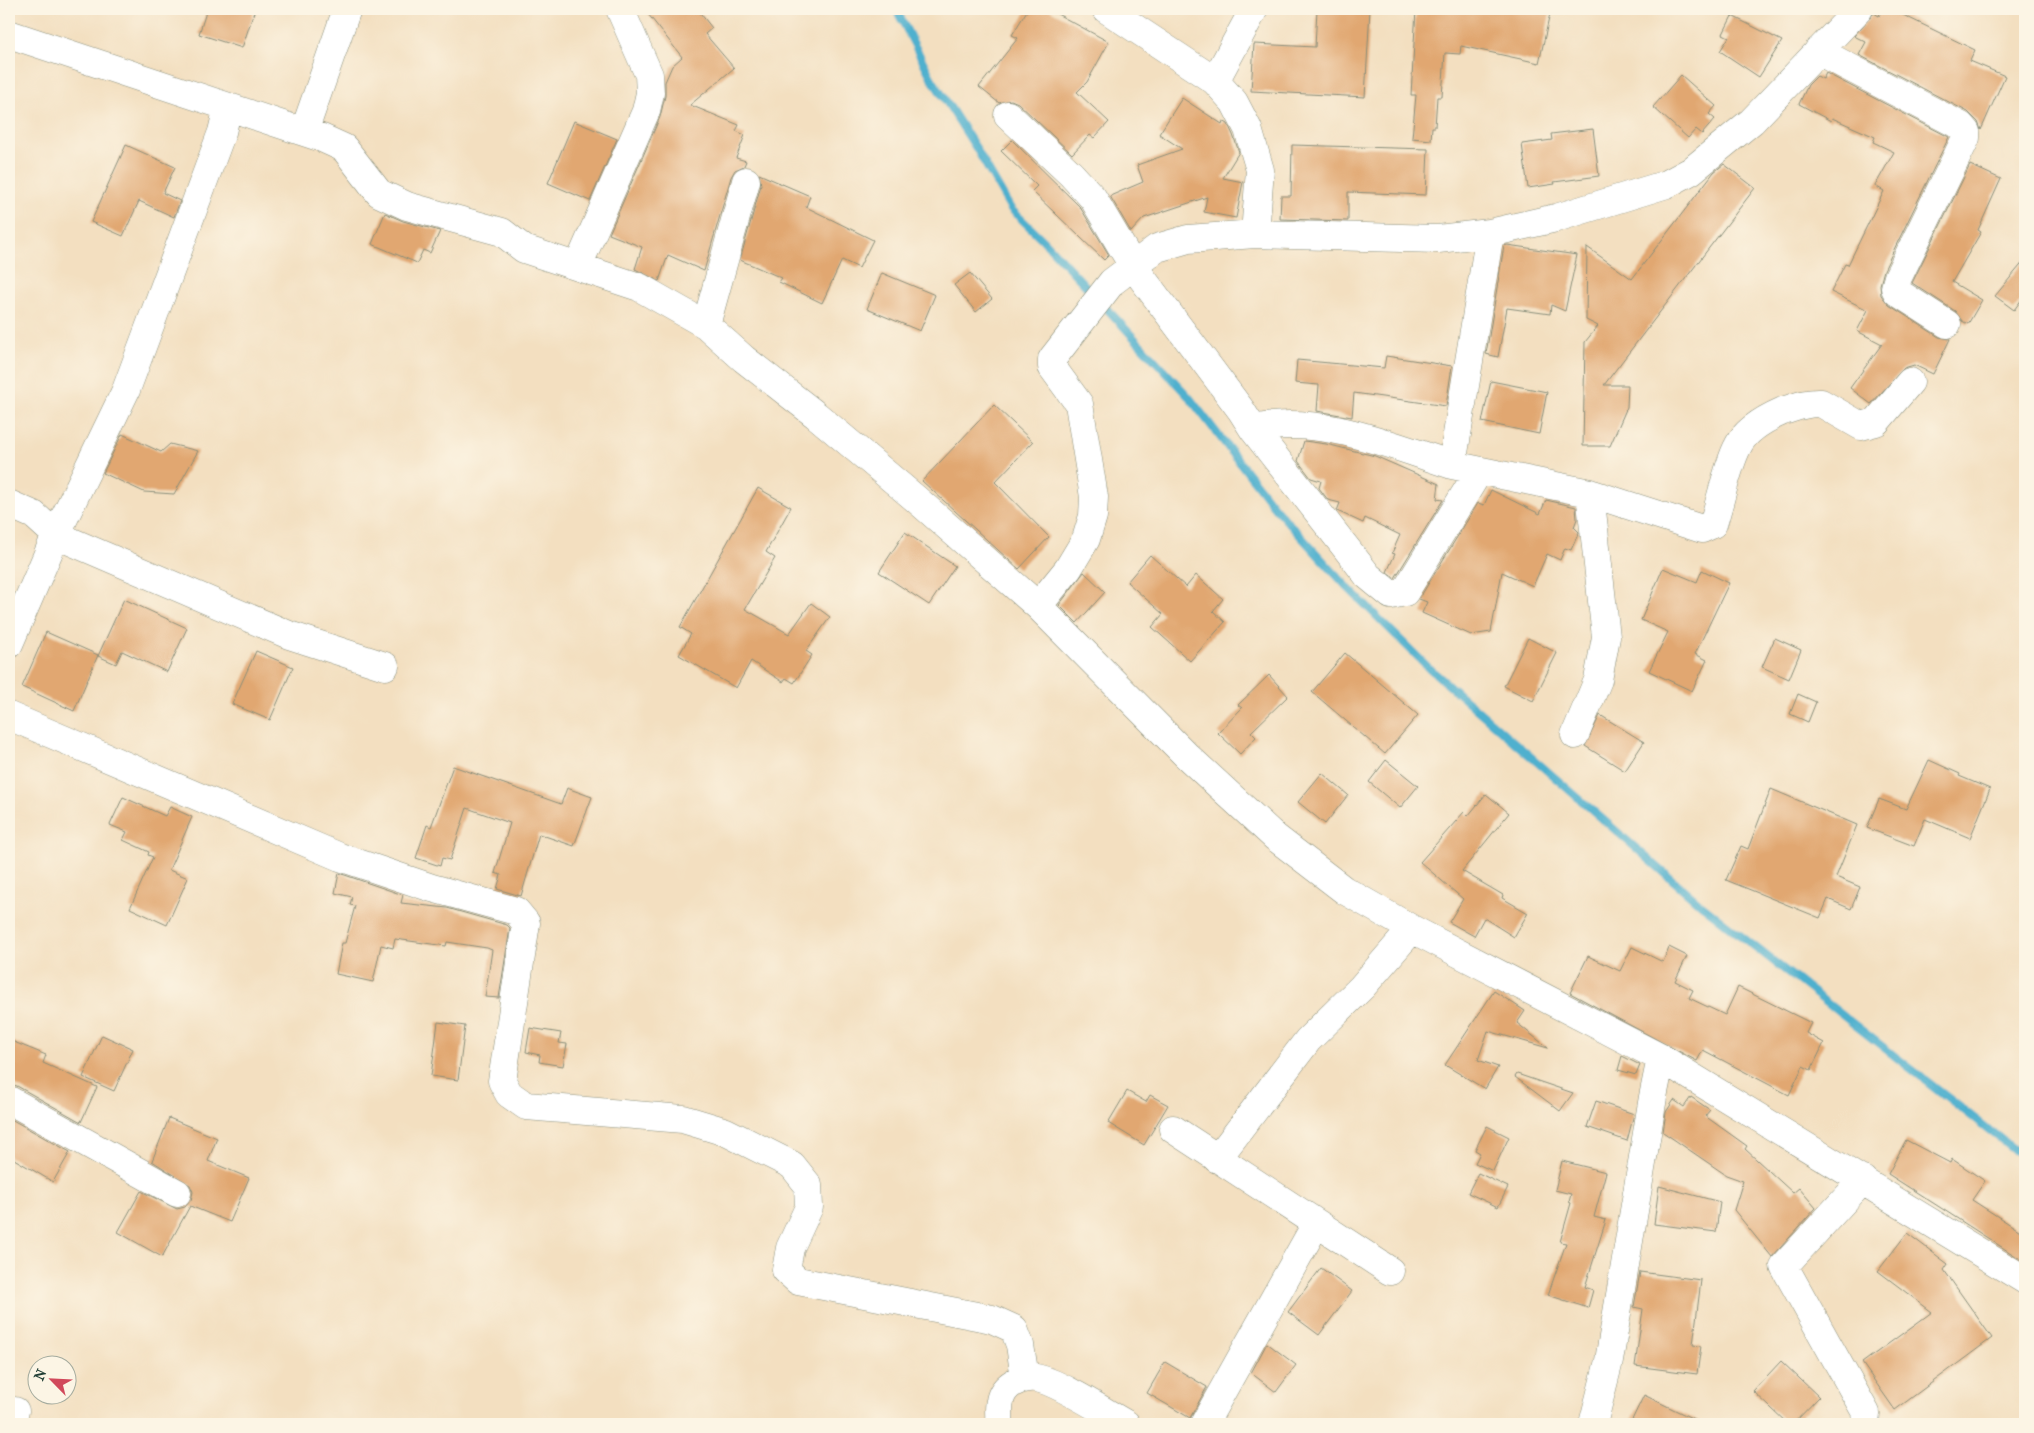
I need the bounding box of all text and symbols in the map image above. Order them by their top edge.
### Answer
north arrow [28,1356,78,1406]
text: N [31,1366,51,1383]

